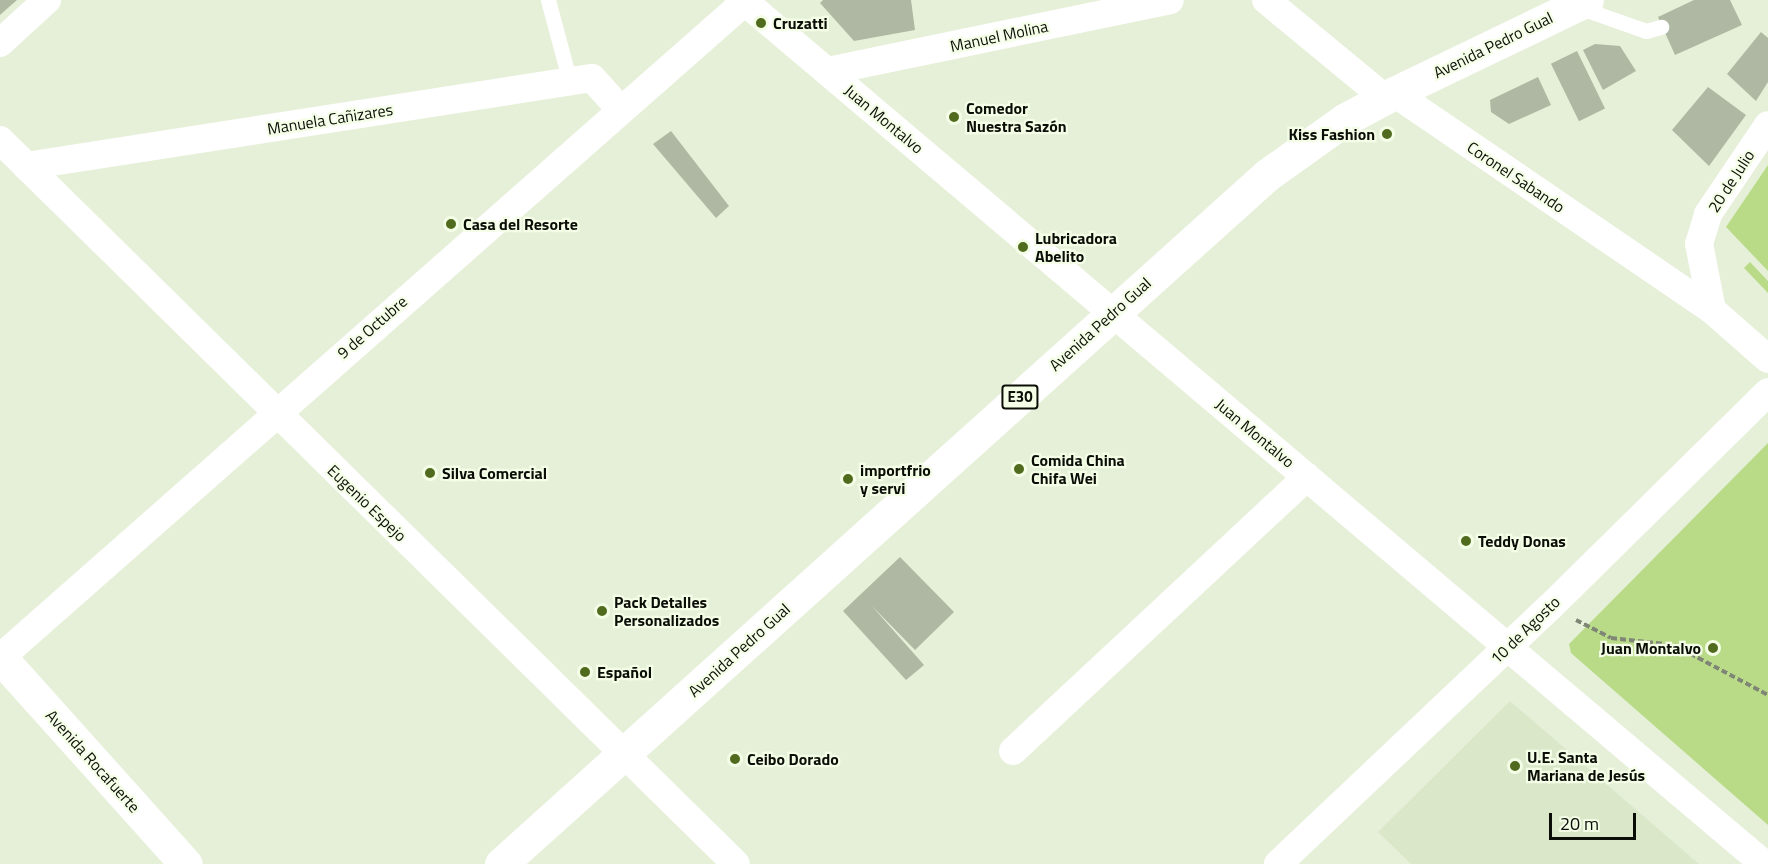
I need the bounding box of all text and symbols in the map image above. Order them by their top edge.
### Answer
street label: Avenida Pedro Gual [1430,8,1556,82]
place label: Cruzatti [773,13,828,33]
marker: Cruzatti [754,16,768,30]
street label: Manuel Molina [948,16,1050,56]
street label: Juan Montalvo [841,80,927,158]
place label: Comedor Nuestra Sazón [966,98,1067,136]
street label: Manuela Cañizares [266,100,394,138]
marker: Comedor Nuestra Sazón [947,110,961,124]
place label: Kiss Fashion [1288,124,1375,144]
marker: Kiss Fashion [1380,127,1394,141]
street label: Coronel Sabando [1464,137,1568,217]
street label: 20 de Julio [1704,146,1758,216]
place label: Casa del Resorte [463,214,578,234]
marker: Casa del Resorte [444,217,458,231]
place label: Lubricadora Abelito [1035,228,1117,266]
marker: Lubricadora Abelito [1016,240,1030,254]
street label: Avenida Pedro Gual [1045,273,1155,375]
street label: 9 de Octubre [333,292,411,362]
road number: E30 [1000,385,1040,409]
street label: Juan Montalvo [1212,394,1298,472]
place label: Comida China Chifa Wei [1031,450,1125,488]
place label: importfrio y servi [860,460,931,498]
street label: Eugenio Espejo [324,461,410,545]
marker: Comida China Chifa Wei [1012,462,1026,476]
place label: Silva Comercial [442,463,547,483]
marker: Silva Comercial [423,466,437,480]
marker: importfrio y servi [841,472,855,486]
place label: Teddy Donas [1478,531,1566,551]
marker: Teddy Donas [1459,534,1473,548]
place label: Pack Detalles Personalizados [614,592,719,630]
street label: 10 de Agosto [1486,592,1564,668]
street label: Avenida Pedro Gual [684,599,794,701]
marker: Pack Detalles Personalizados [595,604,609,618]
place label: Juan Montalvo [1601,638,1701,658]
marker: Juan Montalvo [1706,641,1720,655]
place label: Español [597,662,652,682]
marker: Español [578,665,592,679]
street label: Avenida Rocafuerte [42,706,144,816]
place label: U.E. Santa Mariana de Jesús [1527,747,1645,785]
place label: Ceibo Dorado [747,749,839,769]
marker: Ceibo Dorado [728,752,742,766]
marker: U.E. Santa Mariana de Jesús [1508,759,1522,773]
scale bar [1552,801,1639,839]
text: 20 m [1560,810,1599,837]

